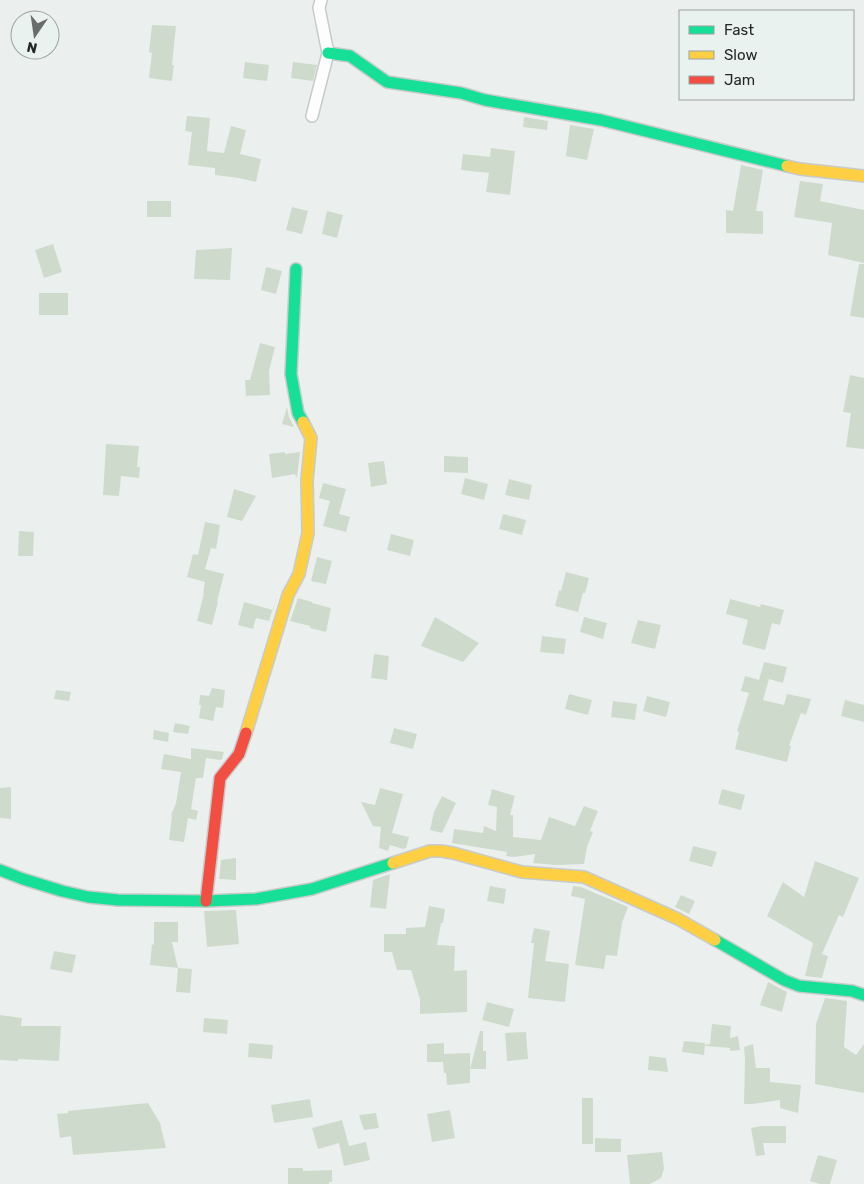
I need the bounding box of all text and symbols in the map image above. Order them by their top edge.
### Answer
north arrow [10,10,60,60]
legend [679,10,854,100]
text: Fast [724,21,754,39]
text: N [25,38,39,57]
text: Slow [724,46,757,64]
text: Jam [724,71,755,89]

